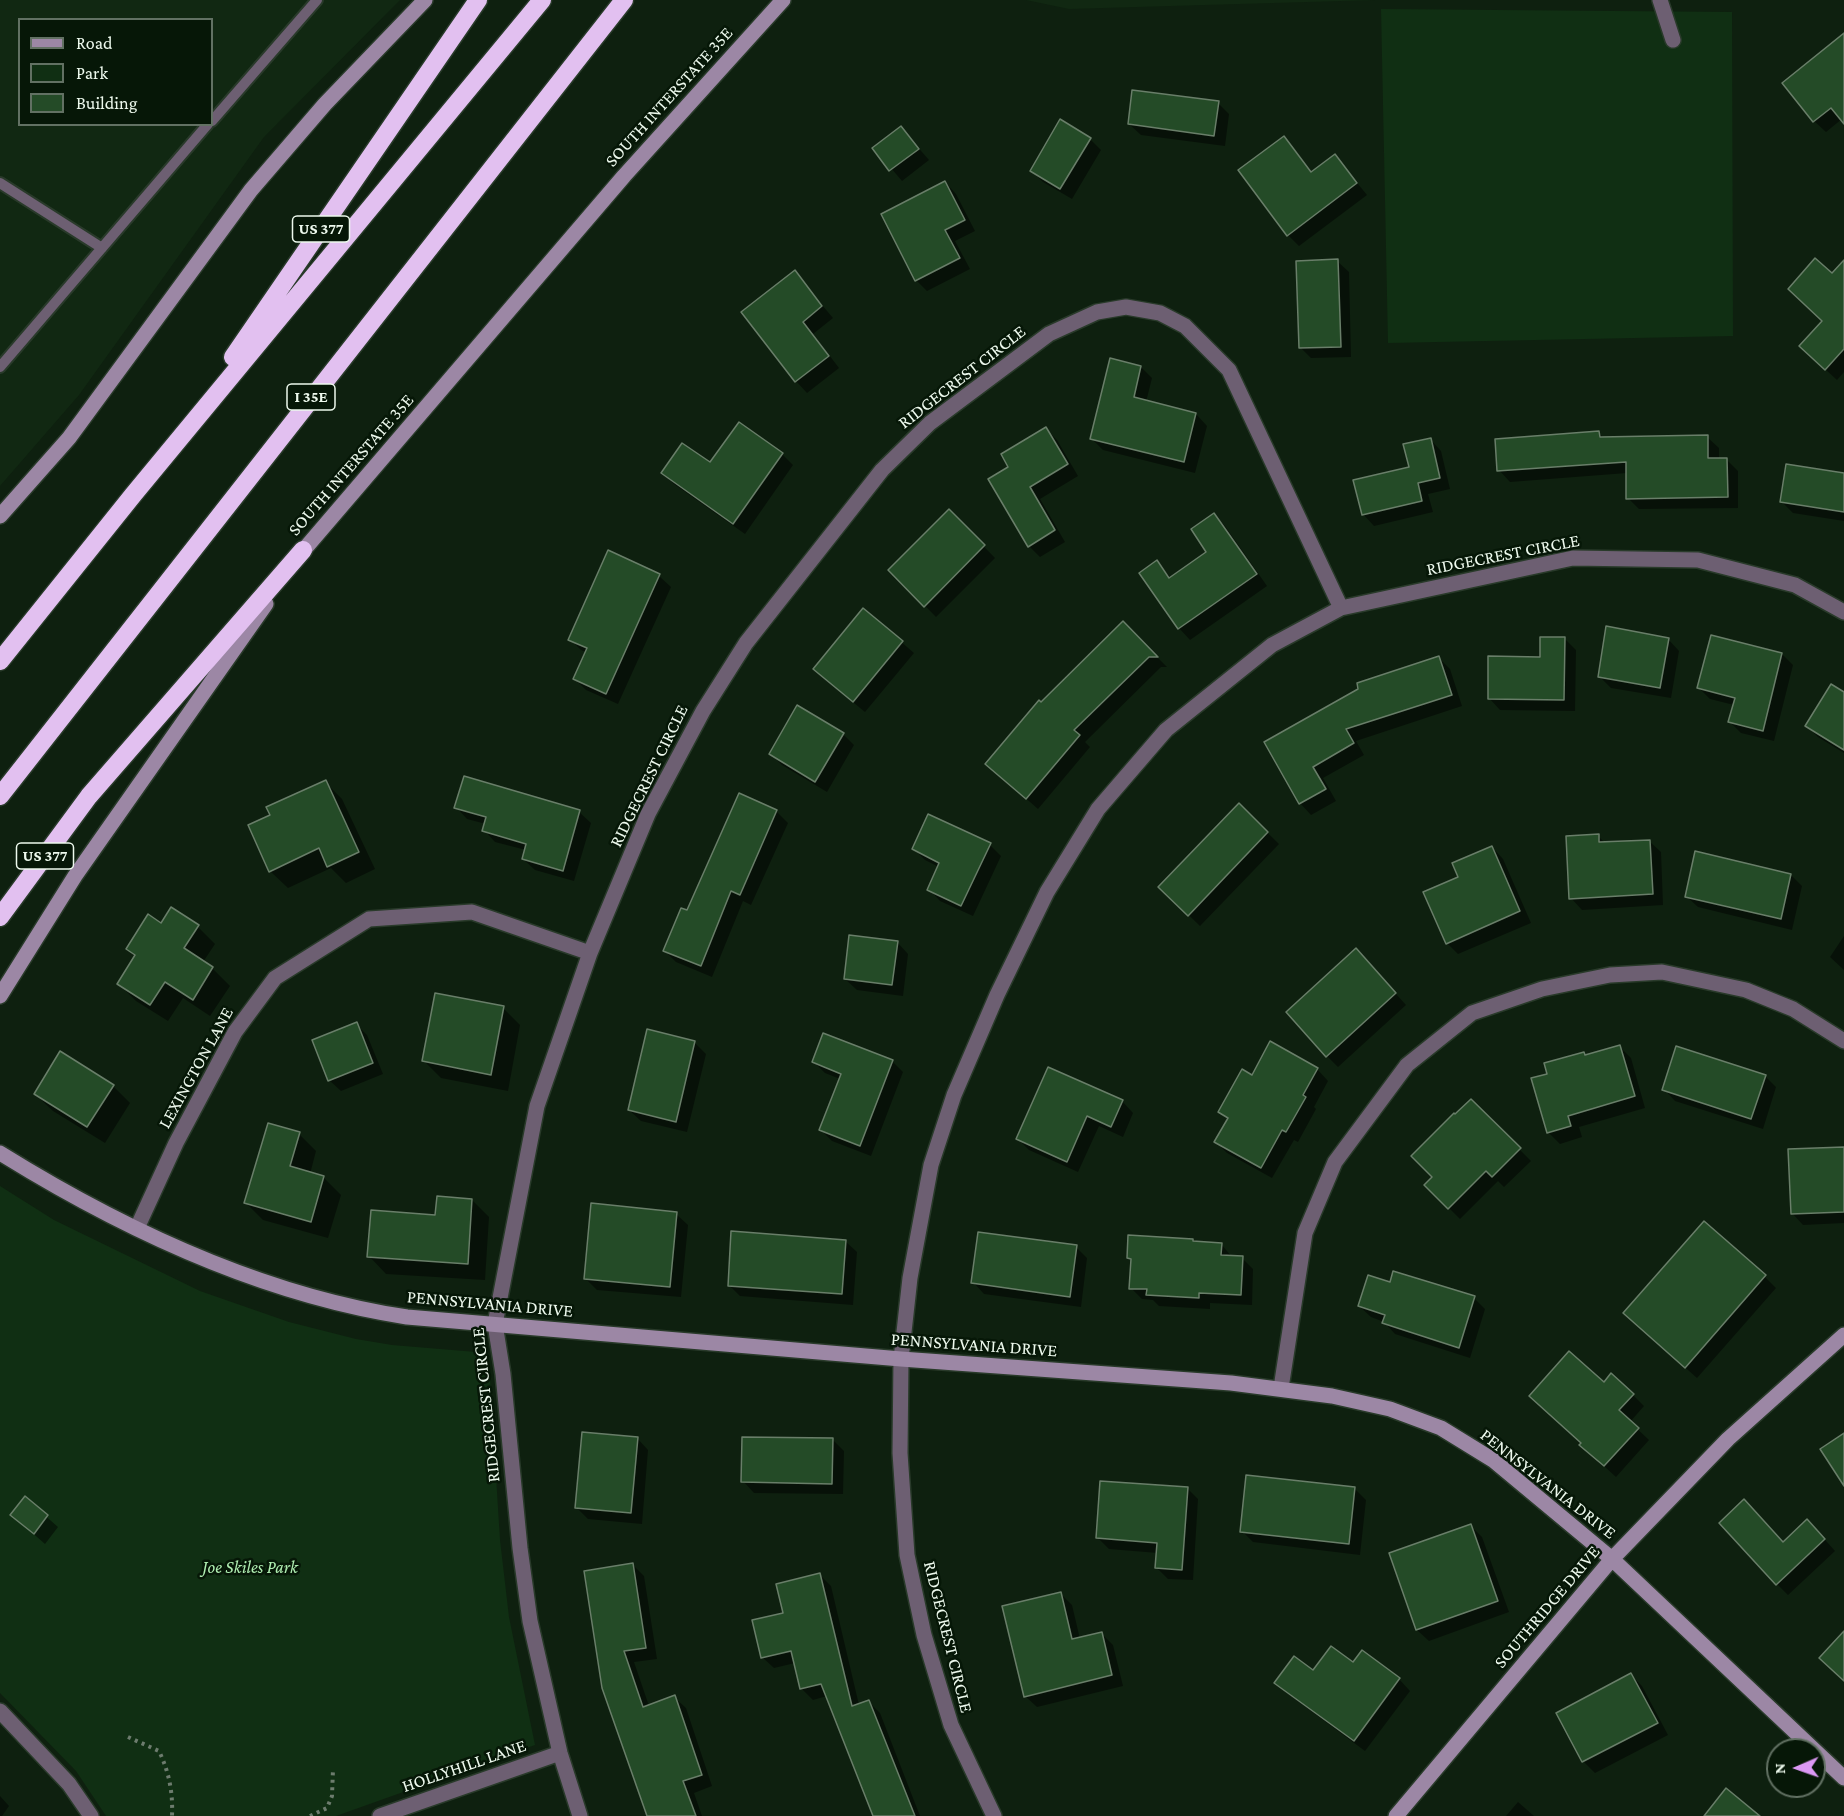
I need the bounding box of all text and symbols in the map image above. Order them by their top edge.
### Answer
legend [18,18,213,126]
street label: SOUTH INTERSTATE 35E [601,23,737,171]
text: Road [76,33,113,53]
text: Park [76,63,108,83]
text: Building [76,93,137,113]
road number: US 377 [292,216,350,242]
street label: RIDGECREST CIRCLE [894,321,1030,433]
road number: I 35E [287,384,335,410]
street label: SOUTH INTERSTATE 35E [284,390,418,540]
street label: RIDGECREST CIRCLE [1425,530,1581,580]
street label: RIDGECREST CIRCLE [605,701,693,851]
road number: US 377 [16,843,74,869]
street label: LEXINGTON LANE [154,1004,238,1132]
street label: PENNSYLVANIA DRIVE [406,1286,574,1322]
street label: RIDGECREST CIRCLE [467,1327,505,1483]
street label: PENNSYLVANIA DRIVE [890,1328,1058,1362]
street label: PENNSYLVANIA DRIVE [1476,1424,1620,1544]
street label: SOUTHRIDGE DRIVE [1490,1541,1604,1673]
park label: Joe Skiles Park [202,1556,298,1578]
street label: RIDGECREST CIRCLE [919,1559,977,1715]
street label: HOLLYHILL LANE [399,1735,529,1797]
north arrow [1766,1738,1826,1798]
text: N [1771,1763,1788,1774]

